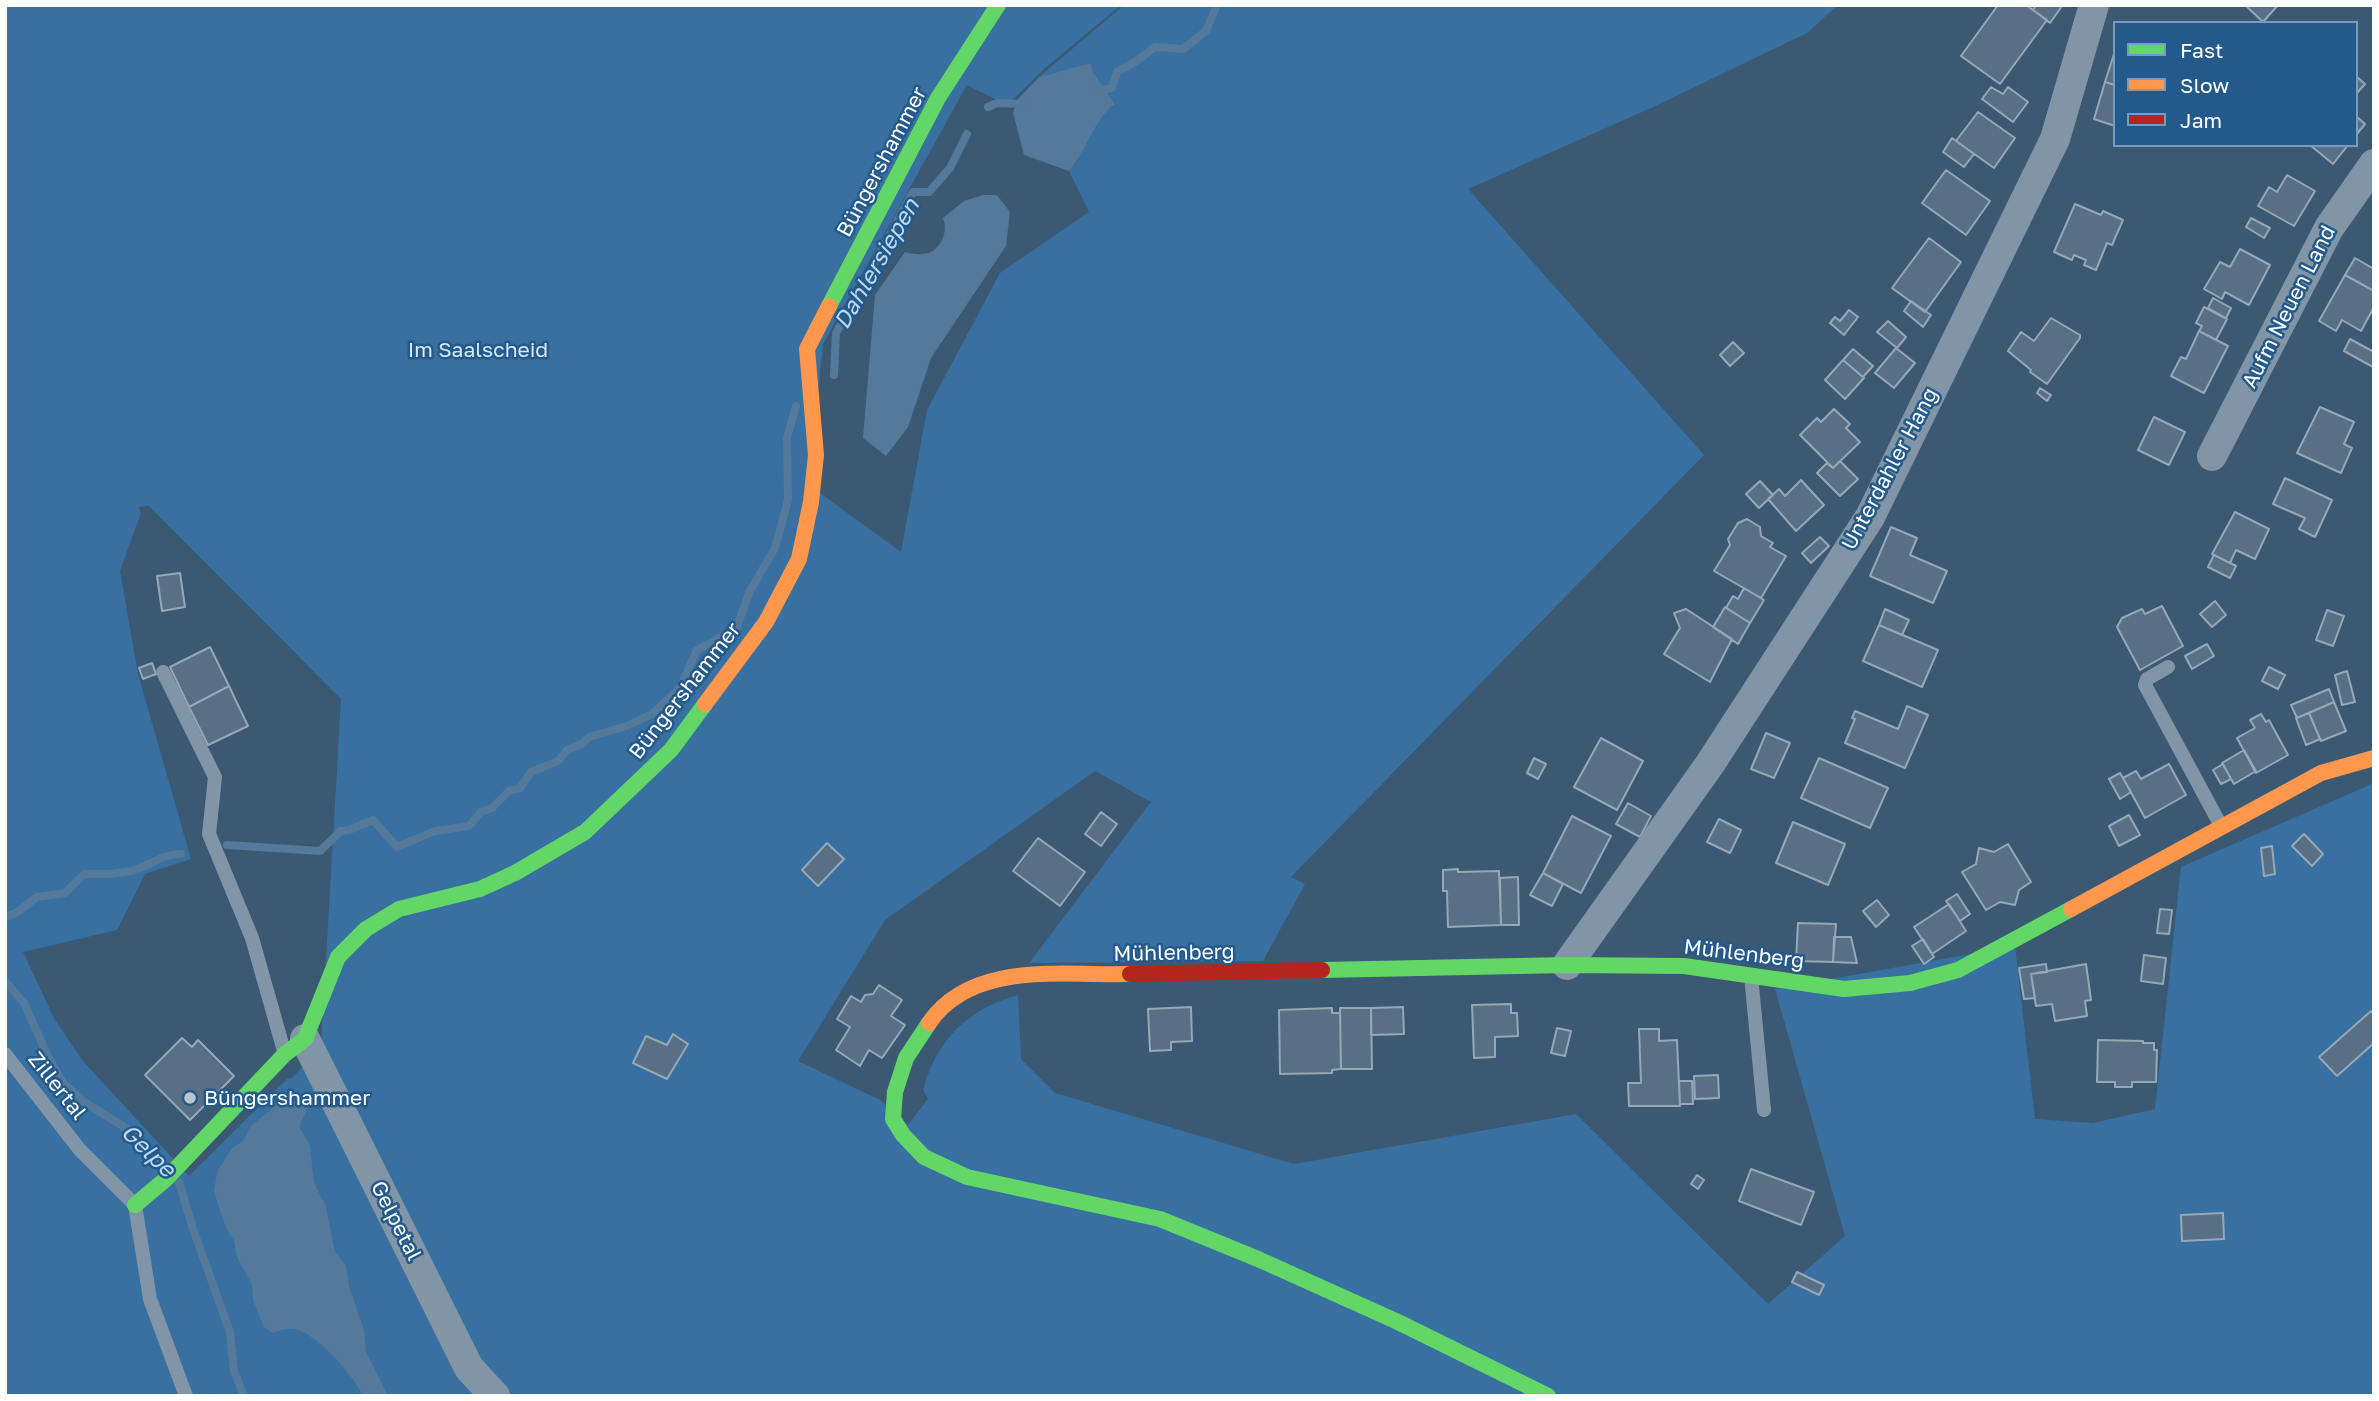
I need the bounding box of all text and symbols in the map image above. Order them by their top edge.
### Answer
legend [2113,21,2358,147]
text: Fast [2180,37,2223,63]
text: Slow [2180,72,2229,98]
street label: Büngershammer [832,83,932,241]
text: Jam [2180,107,2222,133]
water label: Dahlersiepen [829,194,925,334]
street label: Aufm Neuen Land [2237,222,2341,392]
park label: Im Saalscheid [408,337,548,363]
street label: Unterdahler Hang [1837,384,1943,554]
street label: Büngershammer [624,618,746,764]
street label: Mühlenberg [1682,934,1806,974]
street label: Mühlenberg [1113,939,1235,967]
street label: Zillertal [23,1047,91,1125]
place label: Büngershammer [204,1085,370,1111]
marker: Büngershammer [182,1090,198,1106]
water label: Gelpe [115,1119,181,1183]
street label: Gelpetal [365,1177,427,1265]

